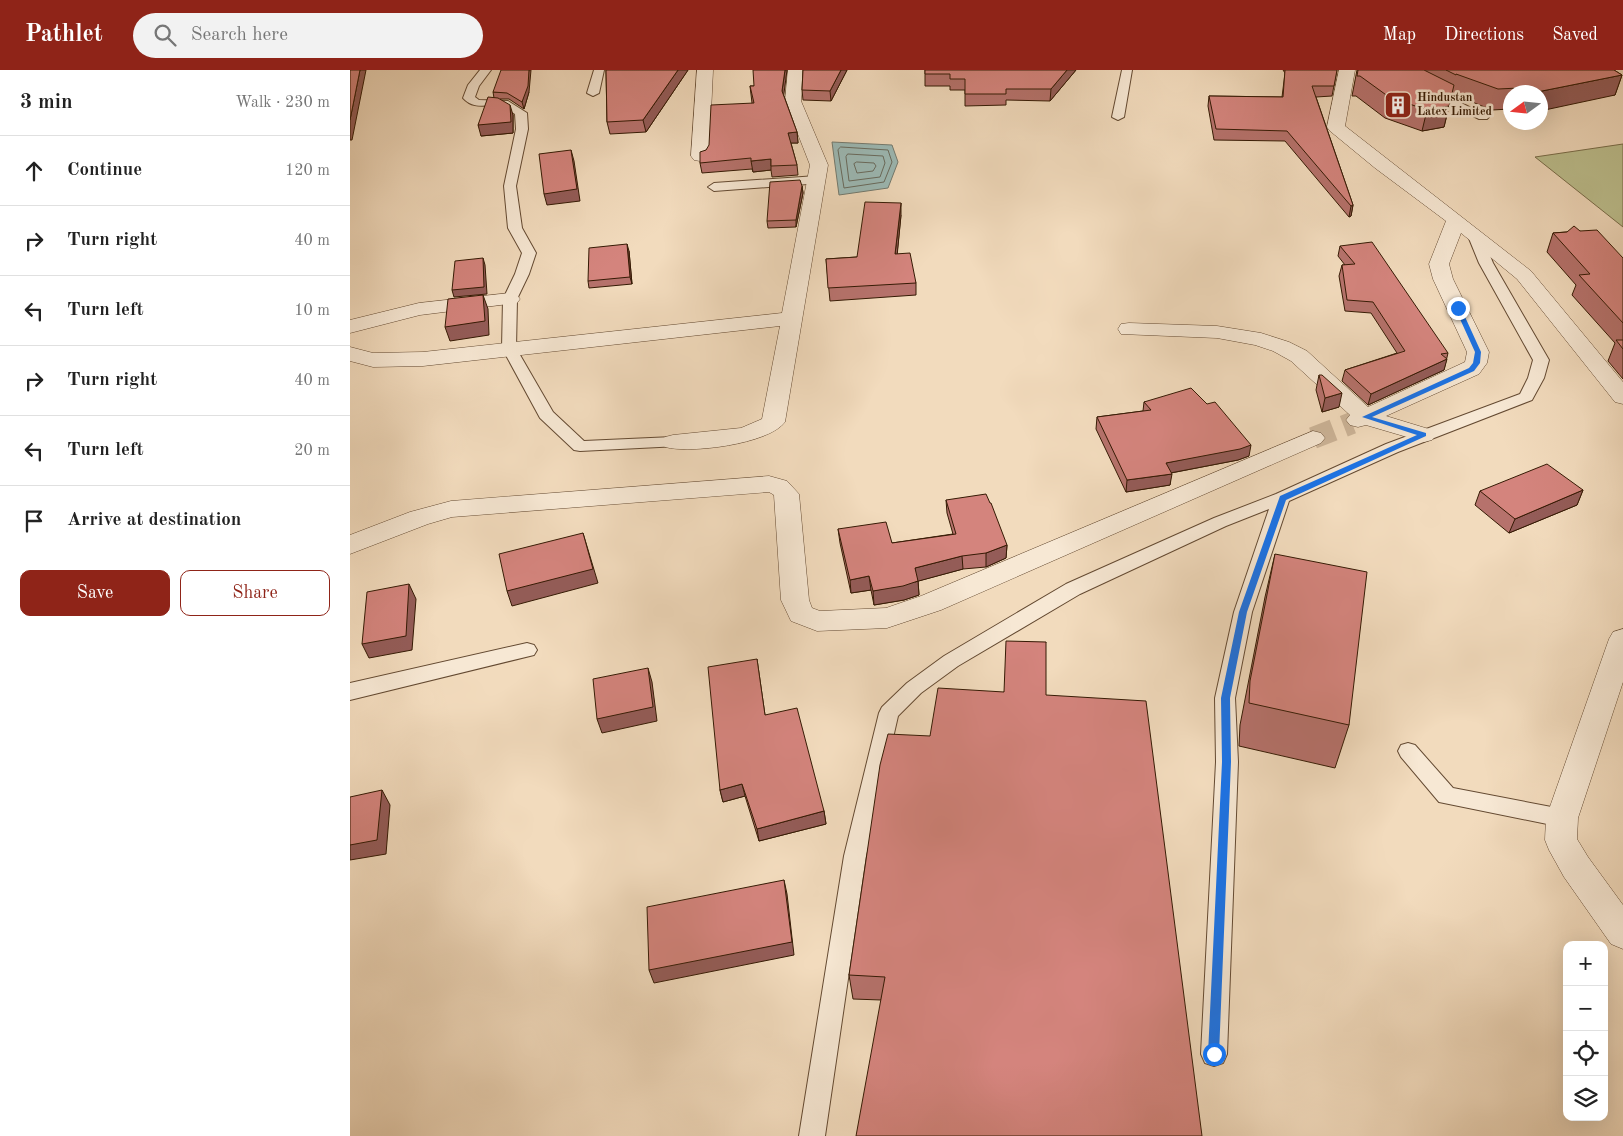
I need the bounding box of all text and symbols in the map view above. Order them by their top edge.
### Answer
search box [133,13,483,58]
icon: search [151,21,179,49]
text: Pathlet [25,23,103,47]
text: Search here [191,26,288,45]
text: Map [1383,26,1416,44]
text: Directions [1444,26,1524,44]
text: Saved [1552,26,1598,44]
north arrow [1503,85,1548,130]
building icon: Hindustan Latex Limited [1383,90,1413,120]
text: 3 min [20,92,73,113]
place label: Hindustan Latex Limited [1417,92,1493,118]
text: Walk · 230 m [235,95,330,111]
icon: ahead [20,157,48,185]
text: Continue [67,161,142,180]
text: 120 m [285,163,330,179]
icon: right [20,227,48,255]
text: Turn right [67,231,157,250]
text: 40 m [294,233,330,249]
icon: left [20,297,48,325]
route end [1447,297,1470,320]
text: Turn left [67,301,144,320]
text: 10 m [294,303,330,319]
icon: right [20,367,48,395]
text: Turn right [67,371,157,390]
text: 40 m [294,373,330,389]
icon: left [20,437,48,465]
text: Turn left [67,441,144,460]
text: 20 m [294,443,330,459]
icon: arrive [20,507,48,535]
text: Arrive at destination [67,511,241,530]
button: Save [20,570,170,616]
button: Share [180,570,330,616]
map controls [1563,941,1608,1121]
button: + [1563,941,1608,986]
button: − [1563,986,1608,1031]
button: locate [1563,1031,1608,1076]
route start [1203,1043,1226,1066]
button: layers [1563,1076,1608,1121]

